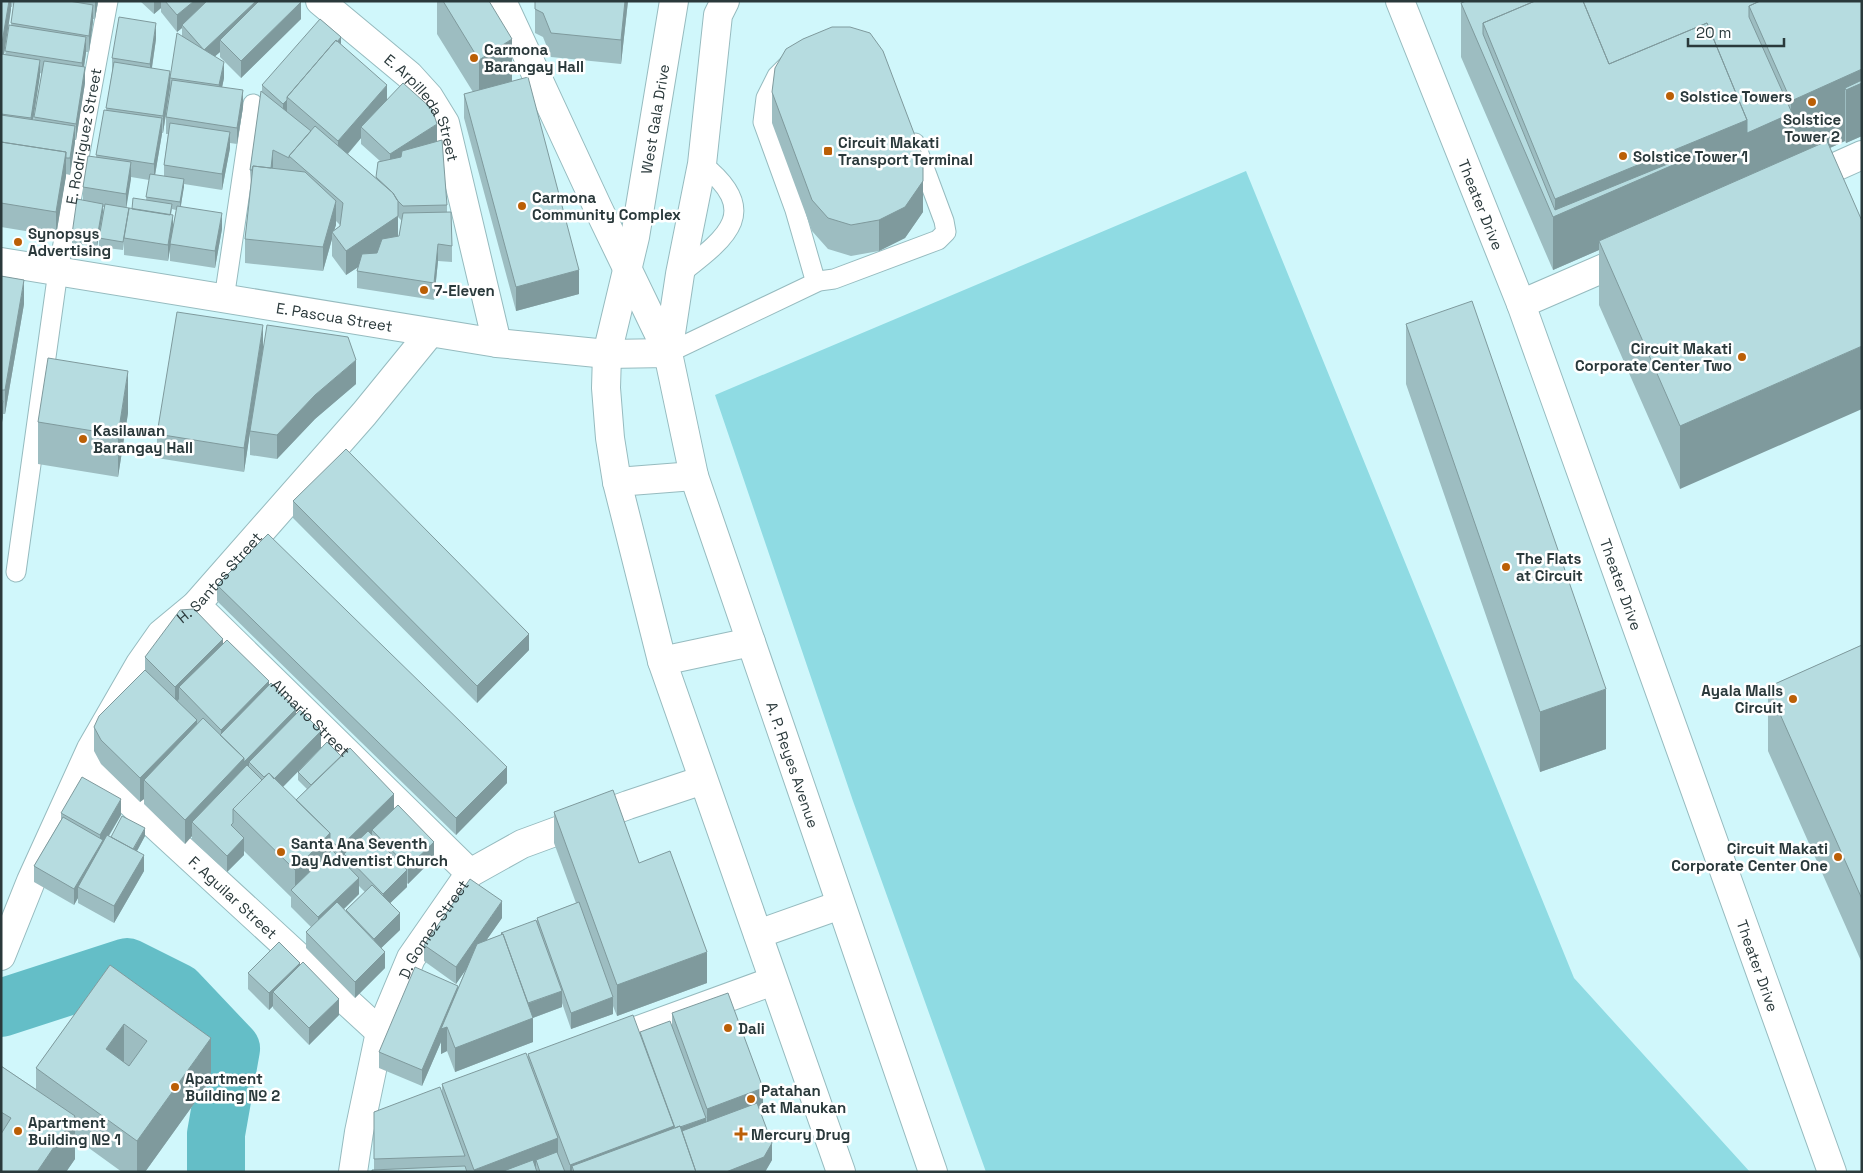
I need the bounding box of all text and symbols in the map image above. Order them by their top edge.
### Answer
scale bar [1688,15,1784,47]
text: 20 m [1696,23,1731,42]
place label: Carmona Barangay Hall [484,40,584,76]
street label: E. Arpilleda Street [381,49,463,163]
marker: Carmona Barangay Hall [468,52,480,64]
street label: West Gala Drive [636,62,673,175]
street label: E. Rodriguez Street [61,66,105,206]
place label: Solstice Towers [1680,87,1792,106]
marker: Solstice Towers [1664,90,1676,102]
marker: Solstice Tower 2 [1806,96,1818,108]
place label: Solstice Tower 2 [1783,110,1841,146]
place label: Circuit Makati Transport Terminal [838,133,973,169]
marker: Circuit Makati Transport Terminal [822,145,834,157]
place label: Solstice Tower 1 [1633,147,1748,166]
marker: Solstice Tower 1 [1617,150,1629,162]
street label: Theater Drive [1455,156,1508,253]
place label: Carmona Community Complex [532,188,681,224]
marker: Carmona Community Complex [516,200,528,212]
place label: Synopsys Advertising [28,224,111,260]
marker: Synopsys Advertising [12,236,24,248]
place label: 7-Eleven [434,281,495,300]
marker: 7-Eleven [418,284,430,296]
street label: E. Pascua Street [275,298,394,335]
place label: Circuit Makati Corporate Center Two [1575,339,1732,375]
marker: Circuit Makati Corporate Center Two [1736,351,1748,363]
place label: Kasilawan Barangay Hall [93,421,193,457]
marker: Kasilawan Barangay Hall [77,433,89,445]
street label: H. Santos Street [172,528,266,627]
street label: Theater Drive [1596,536,1647,633]
place label: The Flats at Circuit [1516,549,1583,585]
marker: The Flats at Circuit [1500,561,1512,573]
street label: Almario Street [268,675,355,760]
place label: Ayala Malls Circuit [1701,681,1783,717]
marker: Ayala Malls Circuit [1787,693,1799,705]
street label: A. P. Reyes Avenue [763,699,824,830]
place label: Santa Ana Seventh Day Adventist Church [291,834,448,870]
place label: Circuit Makati Corporate Center One [1671,839,1828,875]
marker: Santa Ana Seventh Day Adventist Church [275,846,287,858]
marker: Circuit Makati Corporate Center One [1832,851,1844,863]
street label: F. Aguilar Street [185,852,282,943]
street label: D. Gomez Street [394,876,472,981]
street label: Theater Drive [1733,917,1783,1014]
place label: Dali [738,1019,765,1038]
marker: Dali [722,1022,734,1034]
place label: Apartment Building № 2 [185,1069,280,1105]
marker: Apartment Building № 2 [169,1081,181,1093]
place label: Patahan at Manukan [761,1081,846,1117]
marker: Patahan at Manukan [745,1093,757,1105]
place label: Apartment Building № 1 [28,1113,121,1149]
marker: Apartment Building № 1 [12,1125,24,1137]
place label: Mercury Drug [751,1125,850,1144]
marker: Mercury Drug [735,1128,747,1140]

